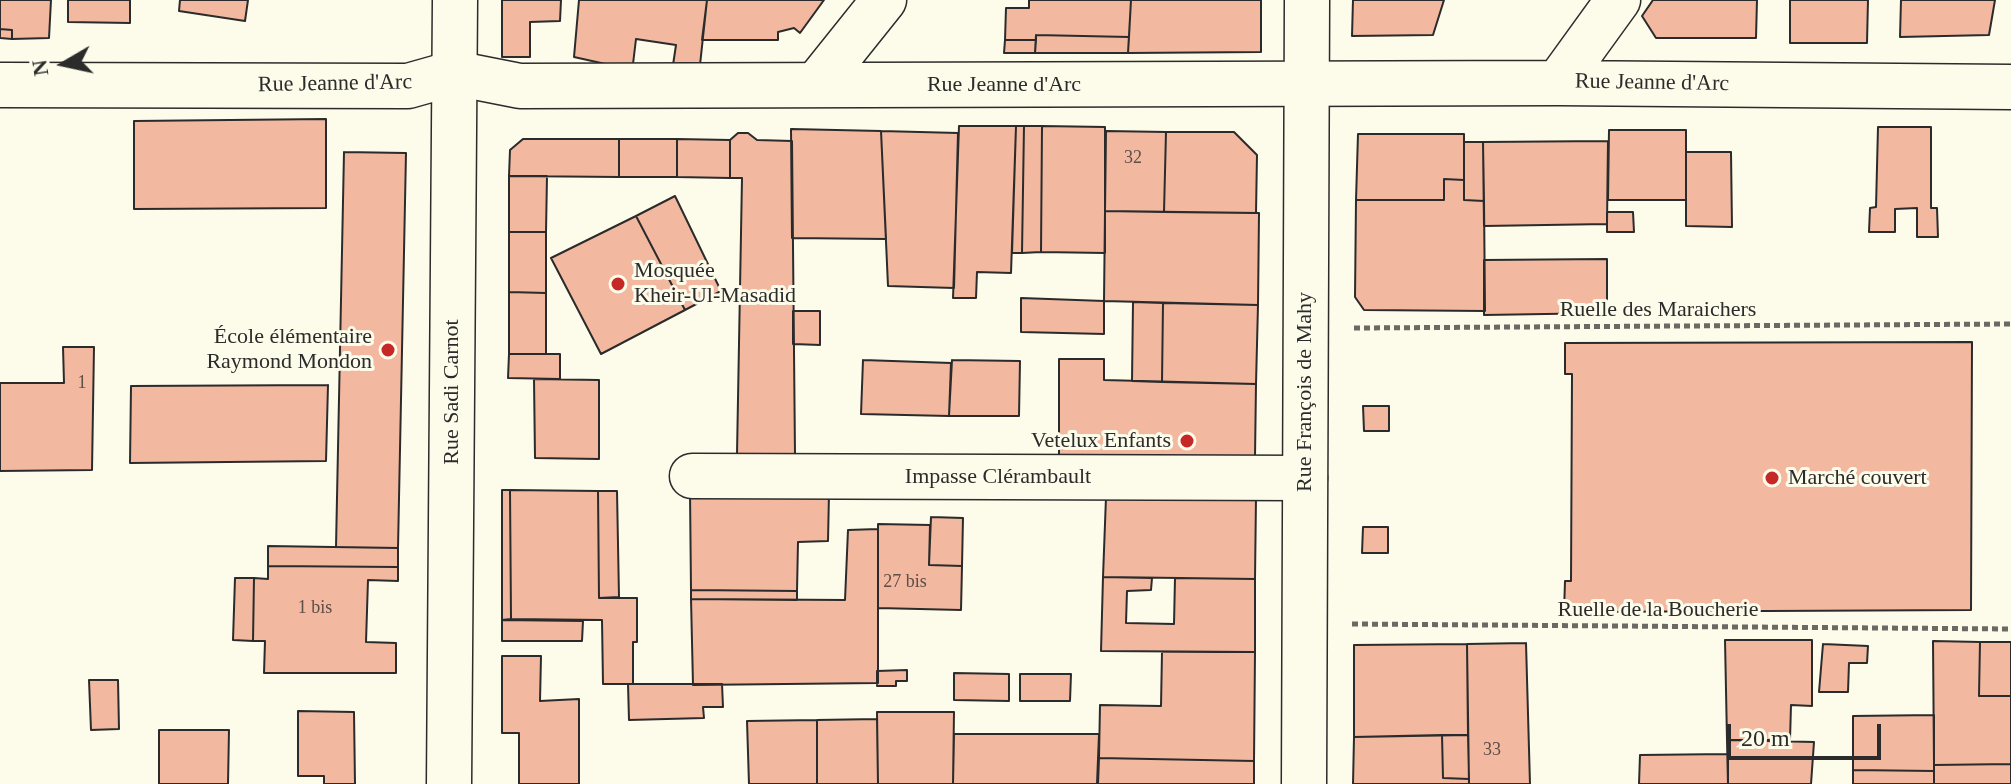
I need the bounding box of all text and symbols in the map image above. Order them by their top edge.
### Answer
north arrow [24,24,104,104]
text: N [26,58,53,78]
street label: Rue Jeanne d'Arc [1575,68,1729,98]
street label: Rue Jeanne d'Arc [258,69,412,99]
street label: Rue Jeanne d'Arc [927,72,1081,98]
house number: 32 [1124,147,1142,169]
place label: Mosquée Kheir-Ul-Masadid [634,258,796,310]
marker: Mosquée Kheir-Ul-Masadid [609,275,627,293]
street label: Rue François de Mahy [1292,292,1318,492]
street label: Ruelle des Maraichers [1560,297,1756,323]
street label: Rue Sadi Carnot [439,319,465,465]
place label: École élémentaire Raymond Mondon [206,324,372,376]
marker: École élémentaire Raymond Mondon [379,341,397,359]
house number: 1 [78,372,86,394]
place label: Vetelux Enfants [1031,428,1171,454]
marker: Vetelux Enfants [1178,432,1196,450]
street label: Impasse Clérambault [905,464,1091,490]
place label: Marché couvert [1788,465,1927,491]
marker: Marché couvert [1763,469,1781,487]
house number: 27 bis [883,571,927,593]
house number: 1 bis [298,597,332,619]
street label: Ruelle de la Boucherie [1558,597,1758,623]
scale bar [1731,708,1885,758]
text: 20 m [1741,725,1790,751]
house number: 33 [1483,739,1501,761]

